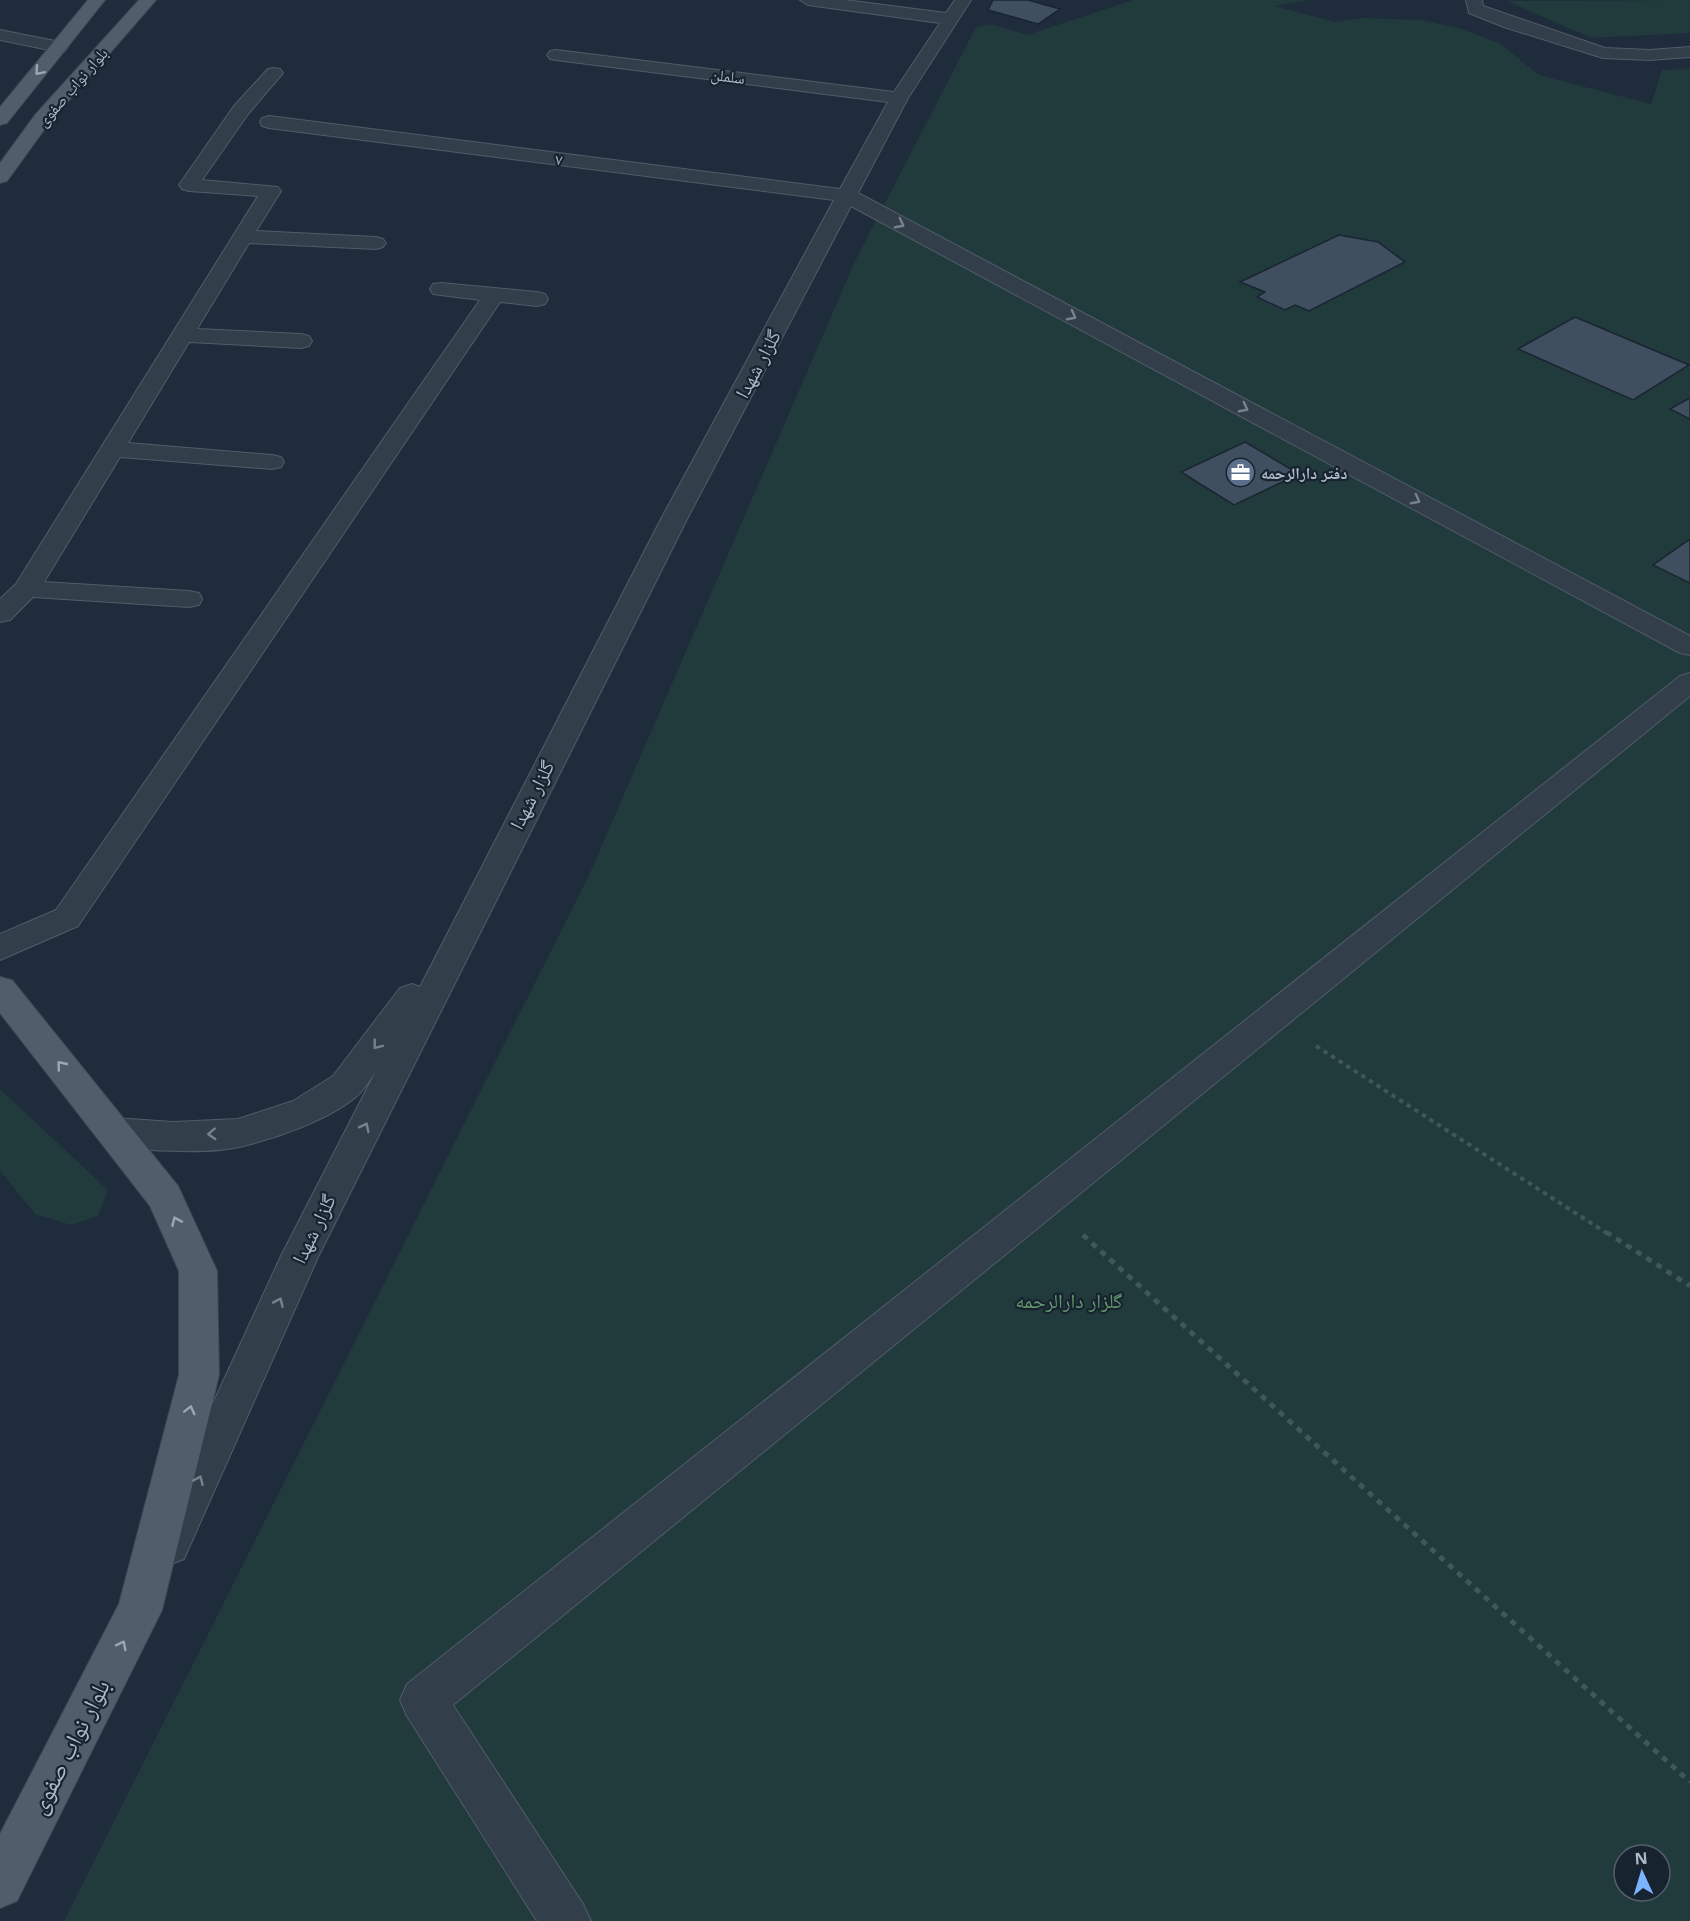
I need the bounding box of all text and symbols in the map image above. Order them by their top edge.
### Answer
street label: بلوار نواب صفوی [31,43,113,131]
street label: سلملن [710,63,746,89]
one-way arrow [36,64,47,75]
street label: ۷ [554,148,564,170]
one-way arrow [894,217,904,228]
one-way arrow [1066,309,1076,320]
street label: گلزار شهدا [728,325,787,403]
one-way arrow [1237,401,1248,412]
office icon: دفتر دارالرحمه [1224,457,1256,489]
place label: دفتر دارالرحمه [1261,462,1347,484]
one-way arrow [1409,493,1420,504]
street label: گلزار شهدا [503,756,560,834]
one-way arrow [373,1039,384,1050]
one-way arrow [57,1061,68,1072]
one-way arrow [357,1123,369,1134]
one-way arrow [208,1128,217,1141]
street label: گلزار شهدا [285,1189,342,1268]
one-way arrow [171,1217,183,1228]
park label: گلزار دارالرحمه [1016,1287,1123,1314]
one-way arrow [272,1298,284,1309]
one-way arrow [183,1406,195,1416]
one-way arrow [191,1475,203,1486]
one-way arrow [115,1641,127,1652]
street label: بلوار نواب صفوی [20,1673,117,1820]
north arrow [1612,1843,1672,1903]
text: N [1634,1847,1648,1869]

